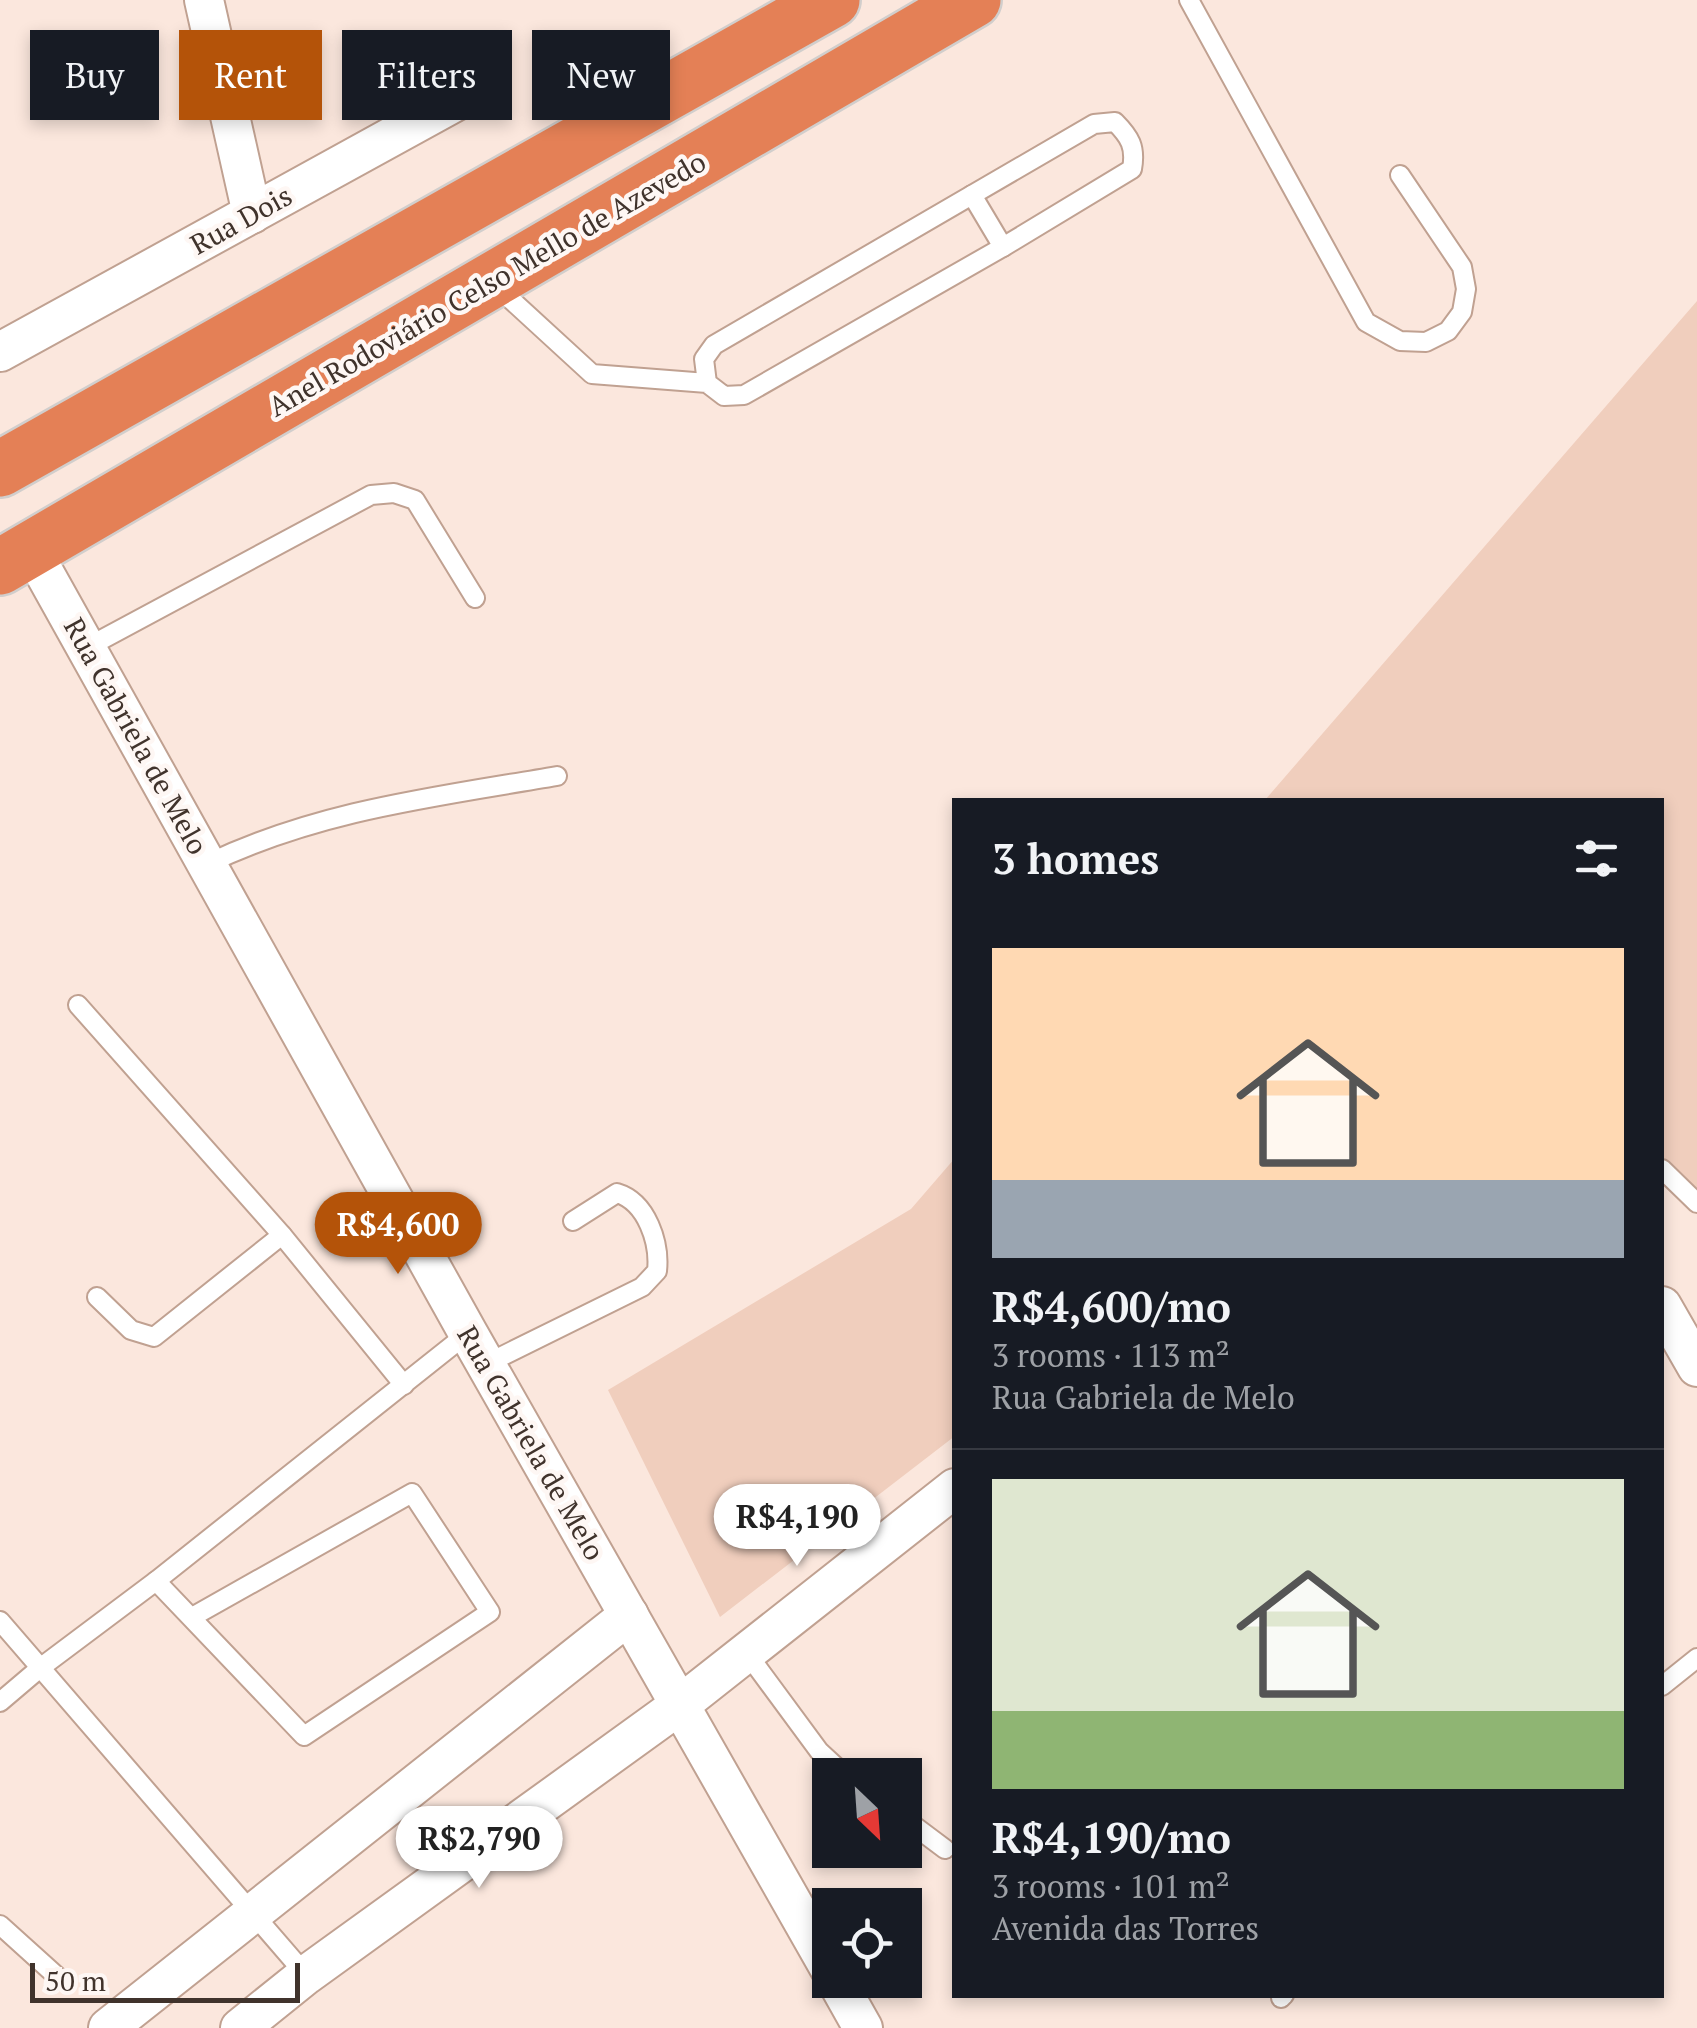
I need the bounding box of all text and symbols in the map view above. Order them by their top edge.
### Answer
chip: Buy [30,30,159,120]
chip: Rent [179,30,322,120]
chip: Filters [342,30,512,120]
chip: New [532,30,670,120]
street label: Anel Rodoviário Celso Mello de Azevedo [261,143,712,424]
street label: Rua Dois [183,177,298,263]
street label: Rua Gabriela de Melo [56,611,217,861]
text: 3 homes [992,830,1159,886]
icon: filters [1569,831,1624,886]
icon: home [1218,1013,1398,1193]
pin: R$4,600 [306,1192,490,1277]
text: R$4,600 [337,1203,459,1245]
text: R$4,600/mo [992,1278,1231,1334]
street label: Rua Gabriela de Melo [449,1319,614,1567]
text: 3 rooms · 113 m² [992,1334,1230,1376]
text: Rua Gabriela de Melo [992,1376,1295,1418]
pin: R$4,190 [705,1484,889,1569]
text: R$4,190 [736,1495,858,1537]
icon: home [1218,1544,1398,1724]
north arrow [812,1758,922,1868]
map controls [812,1758,922,1998]
pin: R$2,790 [387,1806,571,1891]
text: R$4,190/mo [992,1809,1231,1865]
text: R$2,790 [418,1817,540,1859]
text: 3 rooms · 101 m² [992,1865,1230,1907]
button: locate [812,1888,922,1998]
text: Avenida das Torres [992,1907,1259,1949]
scale bar [30,1958,300,2002]
text: 50 m [45,1962,106,1999]

